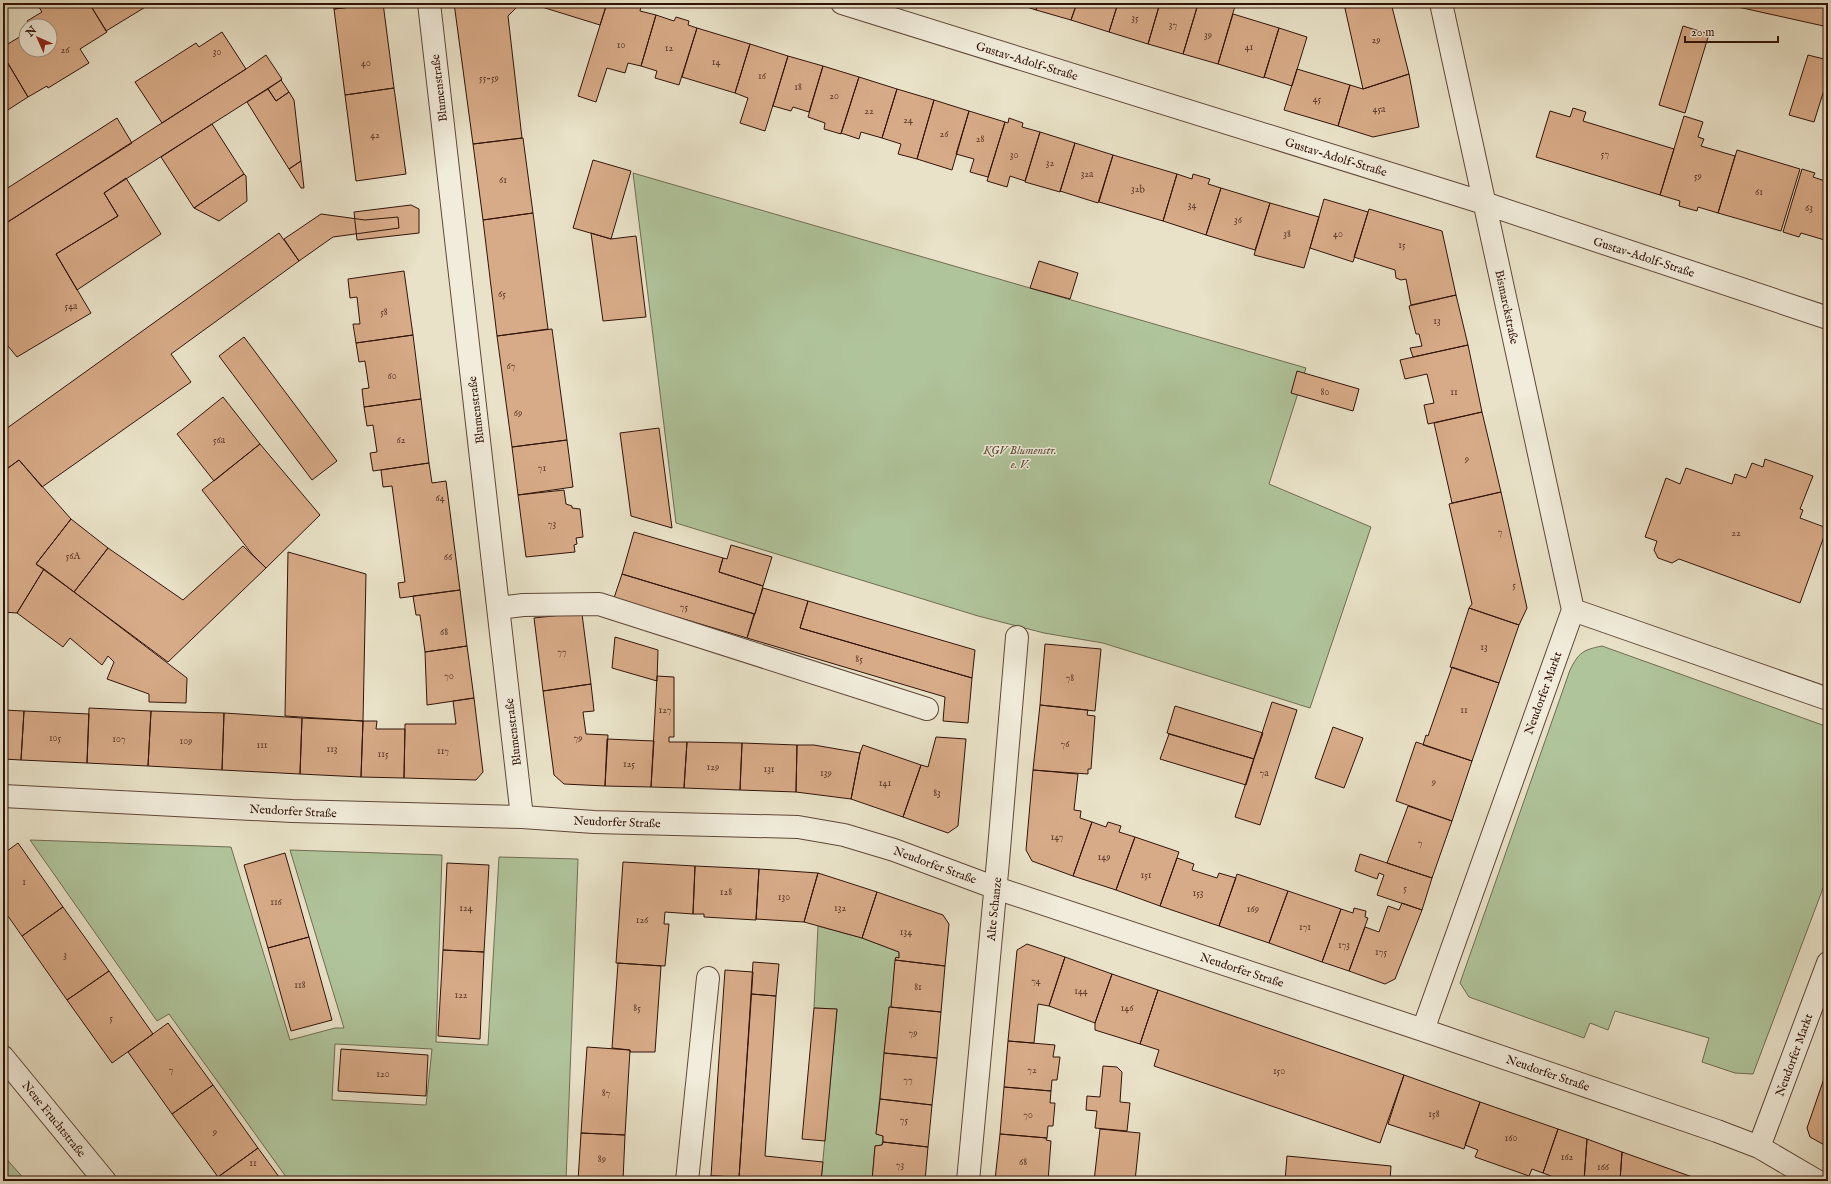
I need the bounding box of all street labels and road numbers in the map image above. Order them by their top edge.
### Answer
street label: Gustav-Adolf-Straße [974,39,1080,84]
street label: Blumenstraße [428,53,451,123]
street label: Gustav-Adolf-Straße [1283,135,1389,180]
street label: Gustav-Adolf-Straße [1591,234,1697,281]
street label: Bismarckstraße [1491,269,1522,346]
street label: Blumenstraße [465,375,488,445]
street label: Neudorfer Markt [1521,650,1565,737]
street label: Blumenstraße [502,697,525,767]
street label: Neudorfer Straße [249,802,338,821]
street label: Neudorfer Straße [573,813,661,832]
street label: Neudorfer Straße [891,843,979,888]
street label: Alte Schanze [984,876,1005,943]
street label: Neudorfer Straße [1198,950,1286,991]
street label: Neudorfer Markt [1772,1012,1816,1099]
street label: Neudorfer Straße [1504,1052,1592,1095]
street label: Neue Fruchtstraße [18,1078,89,1161]

